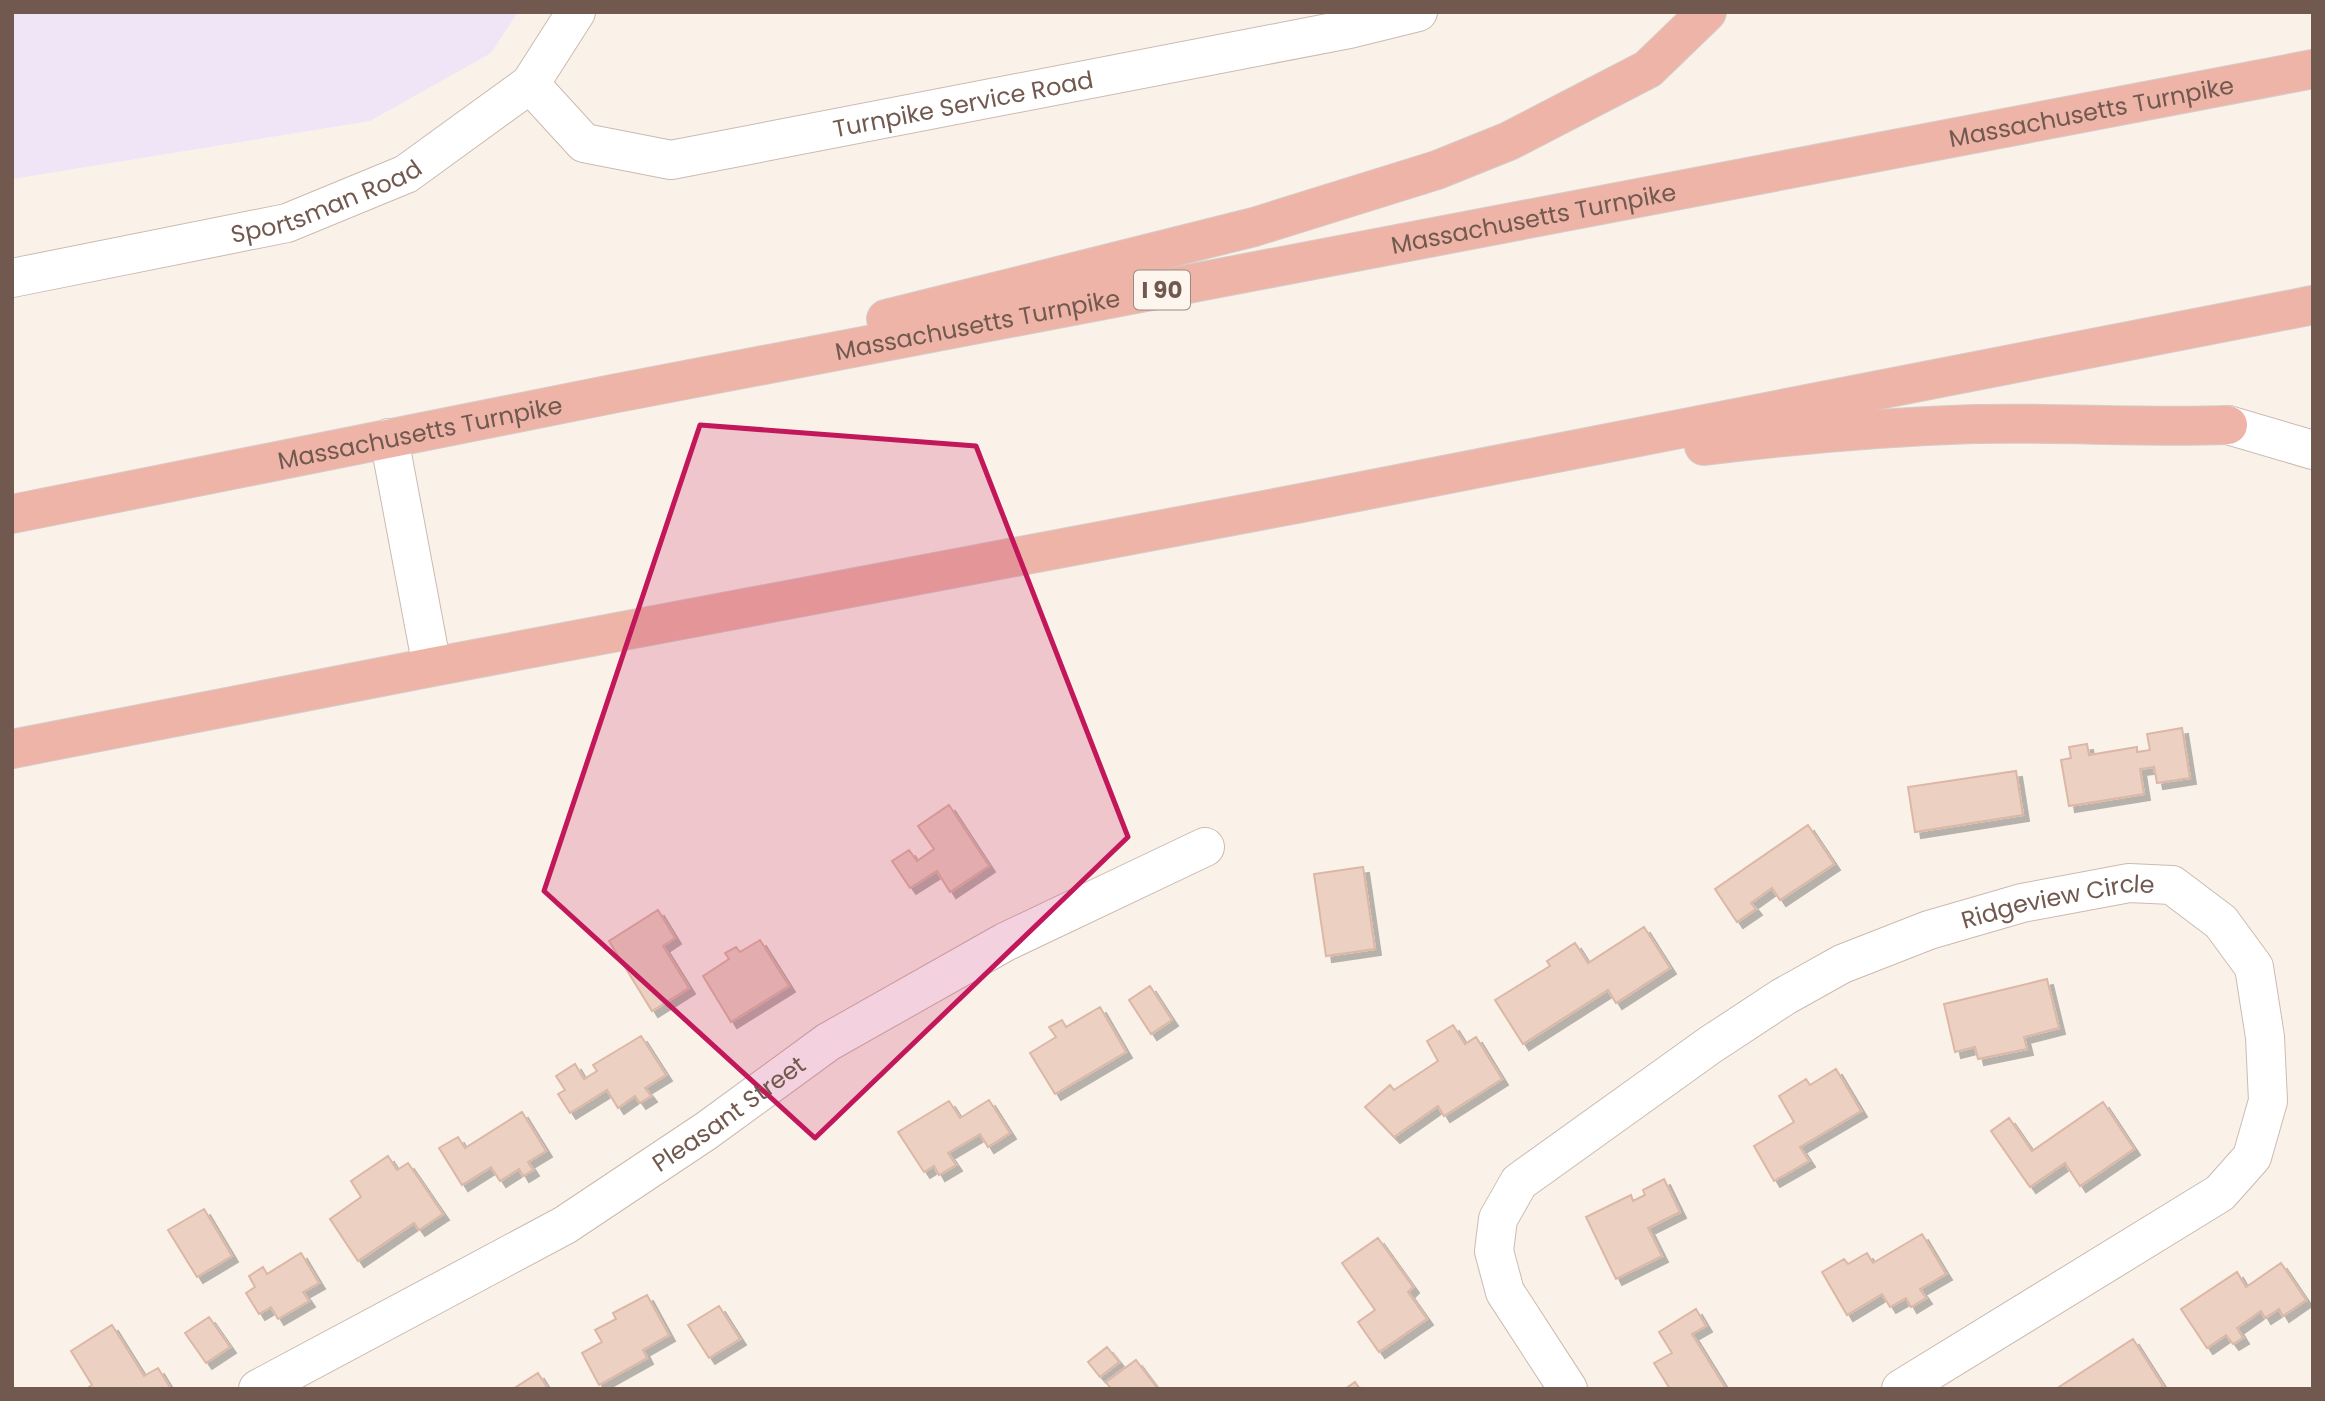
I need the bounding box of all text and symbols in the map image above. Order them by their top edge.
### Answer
street label: Turnpike Service Road [830,62,1096,145]
street label: Massachusetts Turnpike [1946,68,2237,155]
street label: Sportsman Road [228,152,428,250]
street label: Massachusetts Turnpike [1388,175,1679,261]
road number: I 90 [1134,270,1190,310]
street label: Massachusetts Turnpike [832,281,1123,368]
street label: Massachusetts Turnpike [275,388,565,477]
street label: Ridgeview Circle [1957,866,2155,936]
street label: Pleasant Street [645,1048,812,1179]

